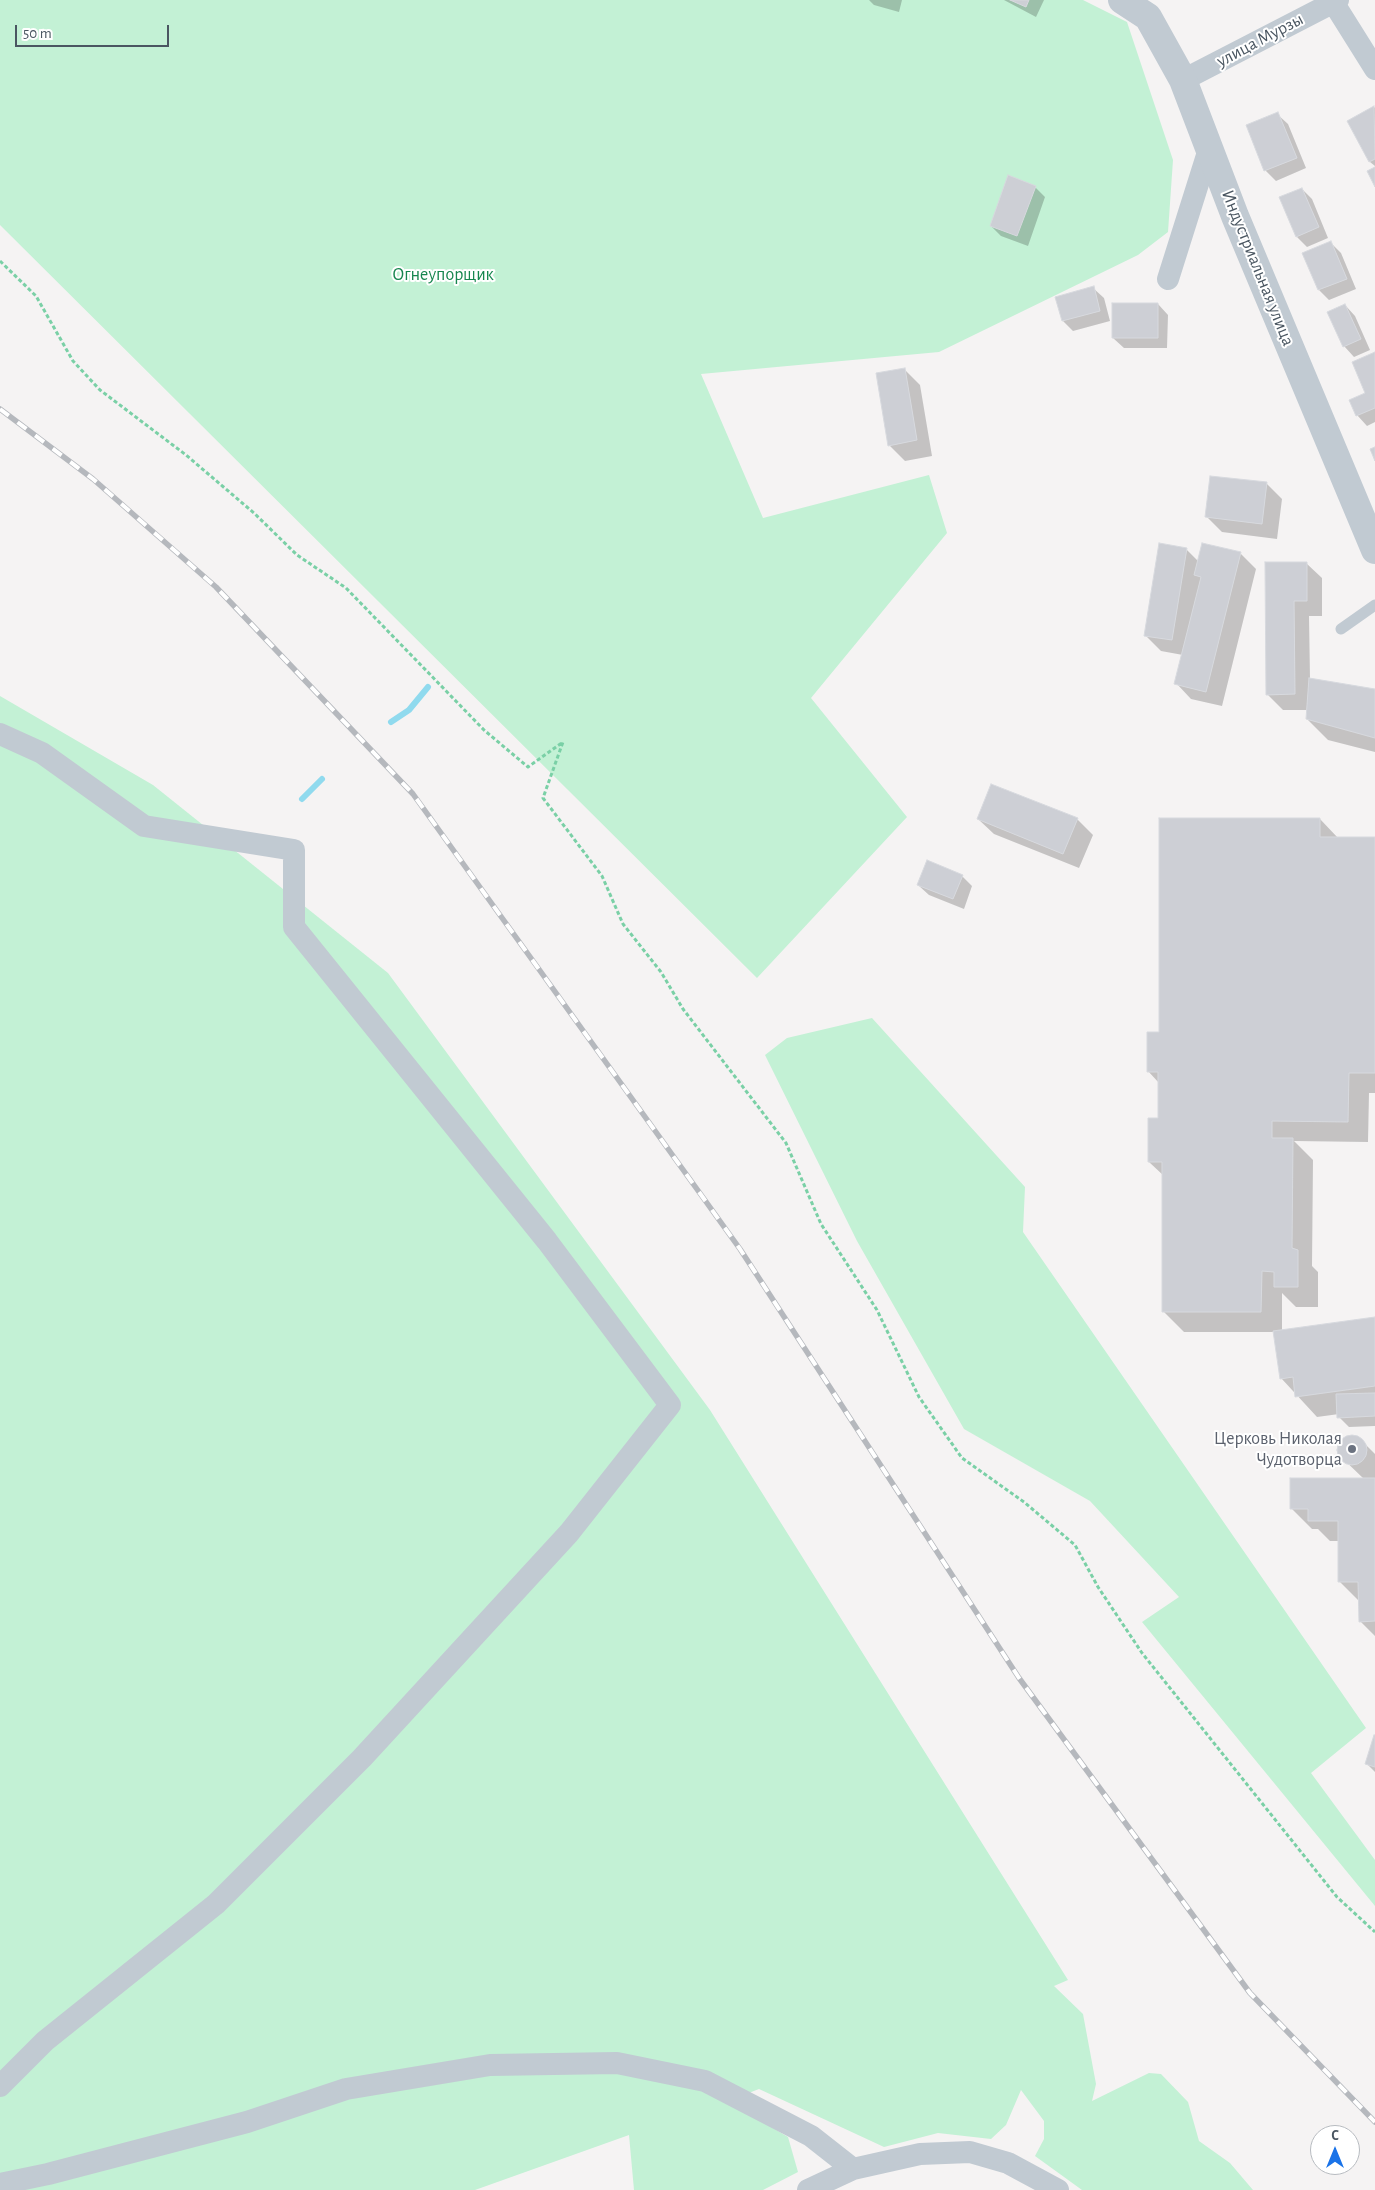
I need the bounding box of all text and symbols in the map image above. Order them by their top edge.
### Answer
street label: улица Мурзы [1213,8,1307,72]
scale bar [18,15,171,47]
text: 50 m [23,26,52,41]
street label: Индустриальная улица [1217,187,1299,349]
park label: Огнеупорщик [392,264,494,286]
place label: Церковь Николая Чудотворца [1214,1428,1342,1470]
marker: Церковь Николая Чудотворца [1346,1443,1358,1455]
north arrow [1310,2125,1360,2175]
text: С [1331,2129,1339,2143]

